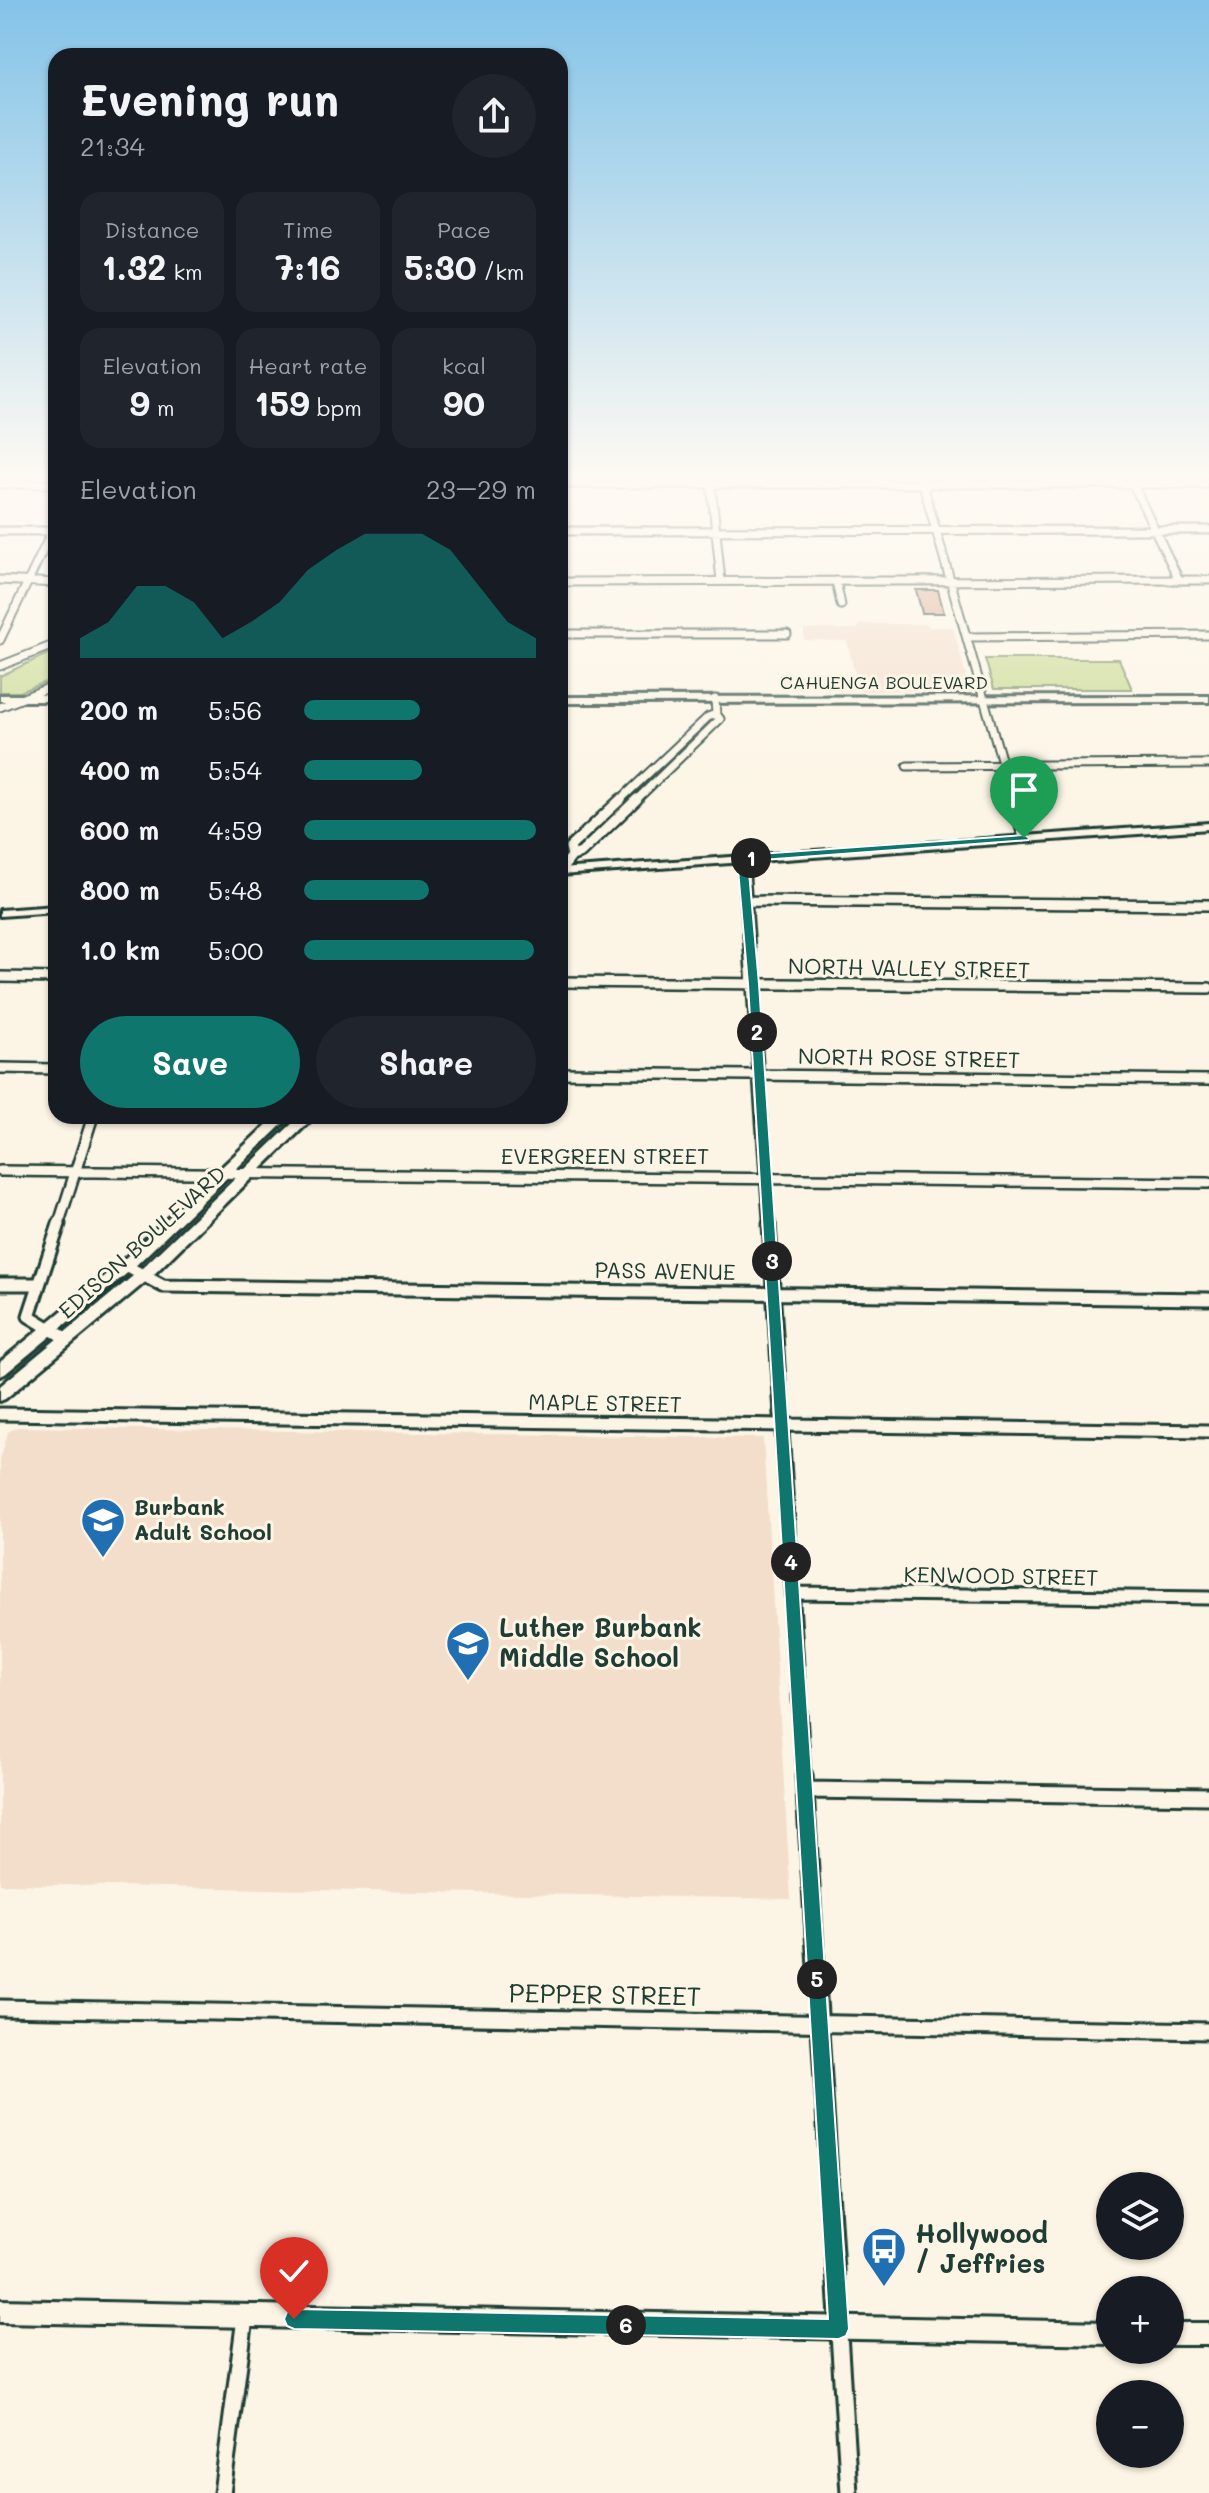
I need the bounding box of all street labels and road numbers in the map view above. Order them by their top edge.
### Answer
street label: CAHUENGA BOULEVARD [780,670,988,694]
street label: NORTH VALLEY STREET [788,951,1030,984]
street label: NORTH ROSE STREET [798,1041,1021,1074]
street label: EVERGREEN STREET [501,1141,709,1170]
street label: EDISON BOULEVARD [52,1159,232,1325]
street label: PASS AVENUE [594,1255,736,1286]
street label: MAPLE STREET [528,1387,682,1418]
street label: KENWOOD STREET [903,1559,1099,1592]
street label: PEPPER STREET [508,1975,702,2013]

